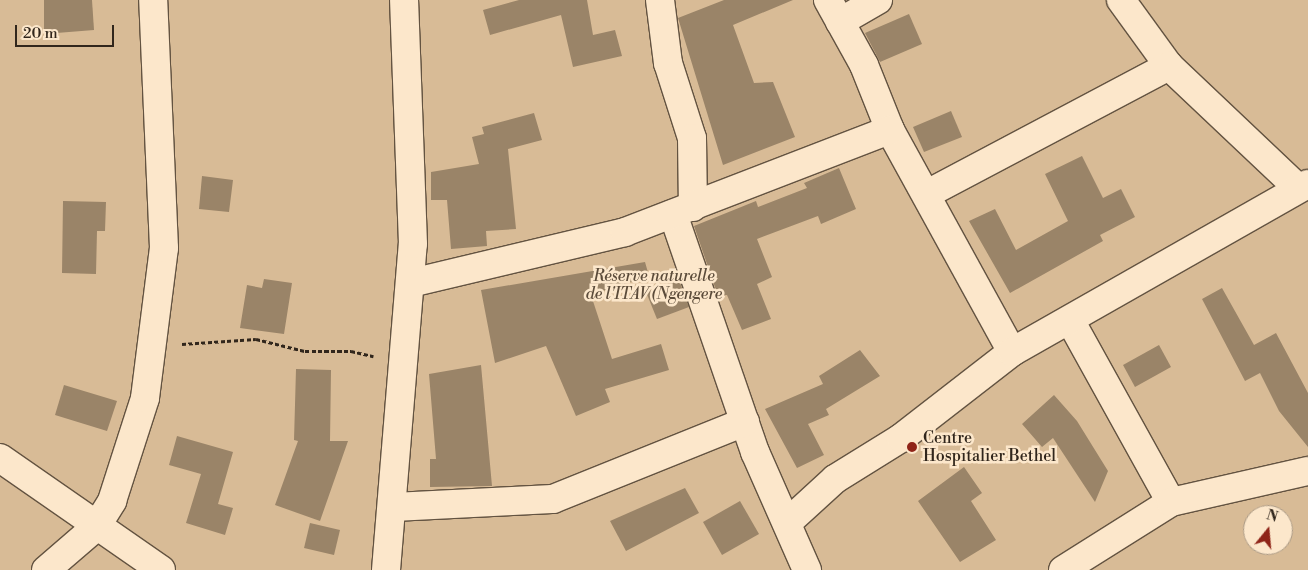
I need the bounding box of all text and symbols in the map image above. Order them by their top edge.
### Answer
scale bar [18,15,116,47]
text: 20 m [23,24,58,43]
park label: Réserve naturelle de l'ITAV (Ngengere [586,266,722,304]
place label: Centre Hospitalier Bethel [923,428,1056,466]
marker: Centre Hospitalier Bethel [905,440,919,454]
north arrow [1243,505,1293,555]
text: N [1264,506,1280,527]

